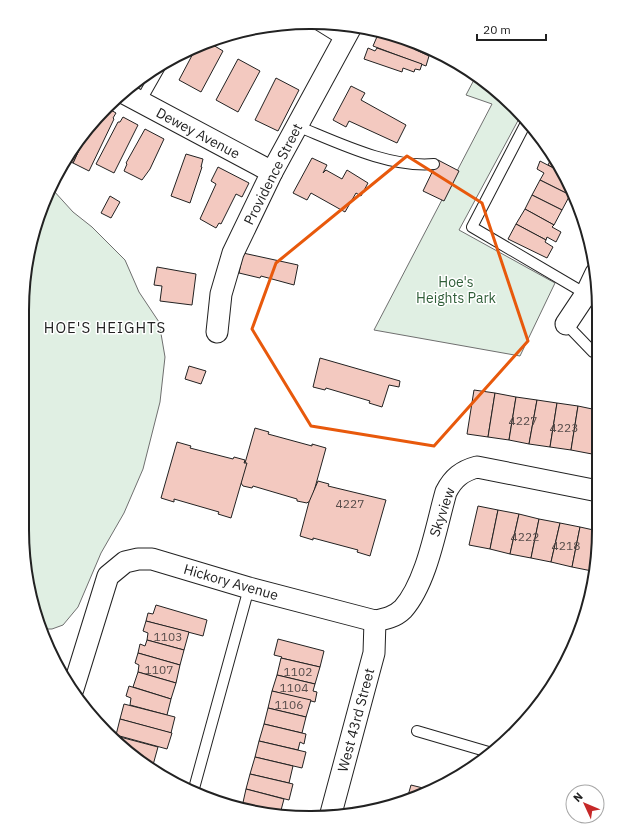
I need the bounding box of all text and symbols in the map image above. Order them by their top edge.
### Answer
scale bar [477,16,546,42]
text: 20 m [483,22,511,37]
street label: Dewey Avenue [153,103,243,163]
street label: Providence Street [240,120,306,228]
park label: Hoe's Heights Park [416,273,497,307]
district label: HOE'S HEIGHTS [44,318,166,337]
house number: 4227 [509,413,537,428]
house number: 4223 [550,420,578,435]
street label: Skyview [425,485,459,539]
house number: 4227 [336,496,364,511]
house number: 4222 [511,529,539,544]
house number: 4218 [552,538,580,553]
street label: Hickory Avenue [182,560,281,604]
house number: 1103 [154,629,182,644]
house number: 1107 [145,662,173,677]
house number: 1102 [284,664,312,679]
street label: West 43rd Street [334,666,379,774]
house number: 1104 [280,680,308,695]
house number: 1106 [275,697,303,712]
north arrow [565,784,605,824]
text: N [570,789,586,805]

